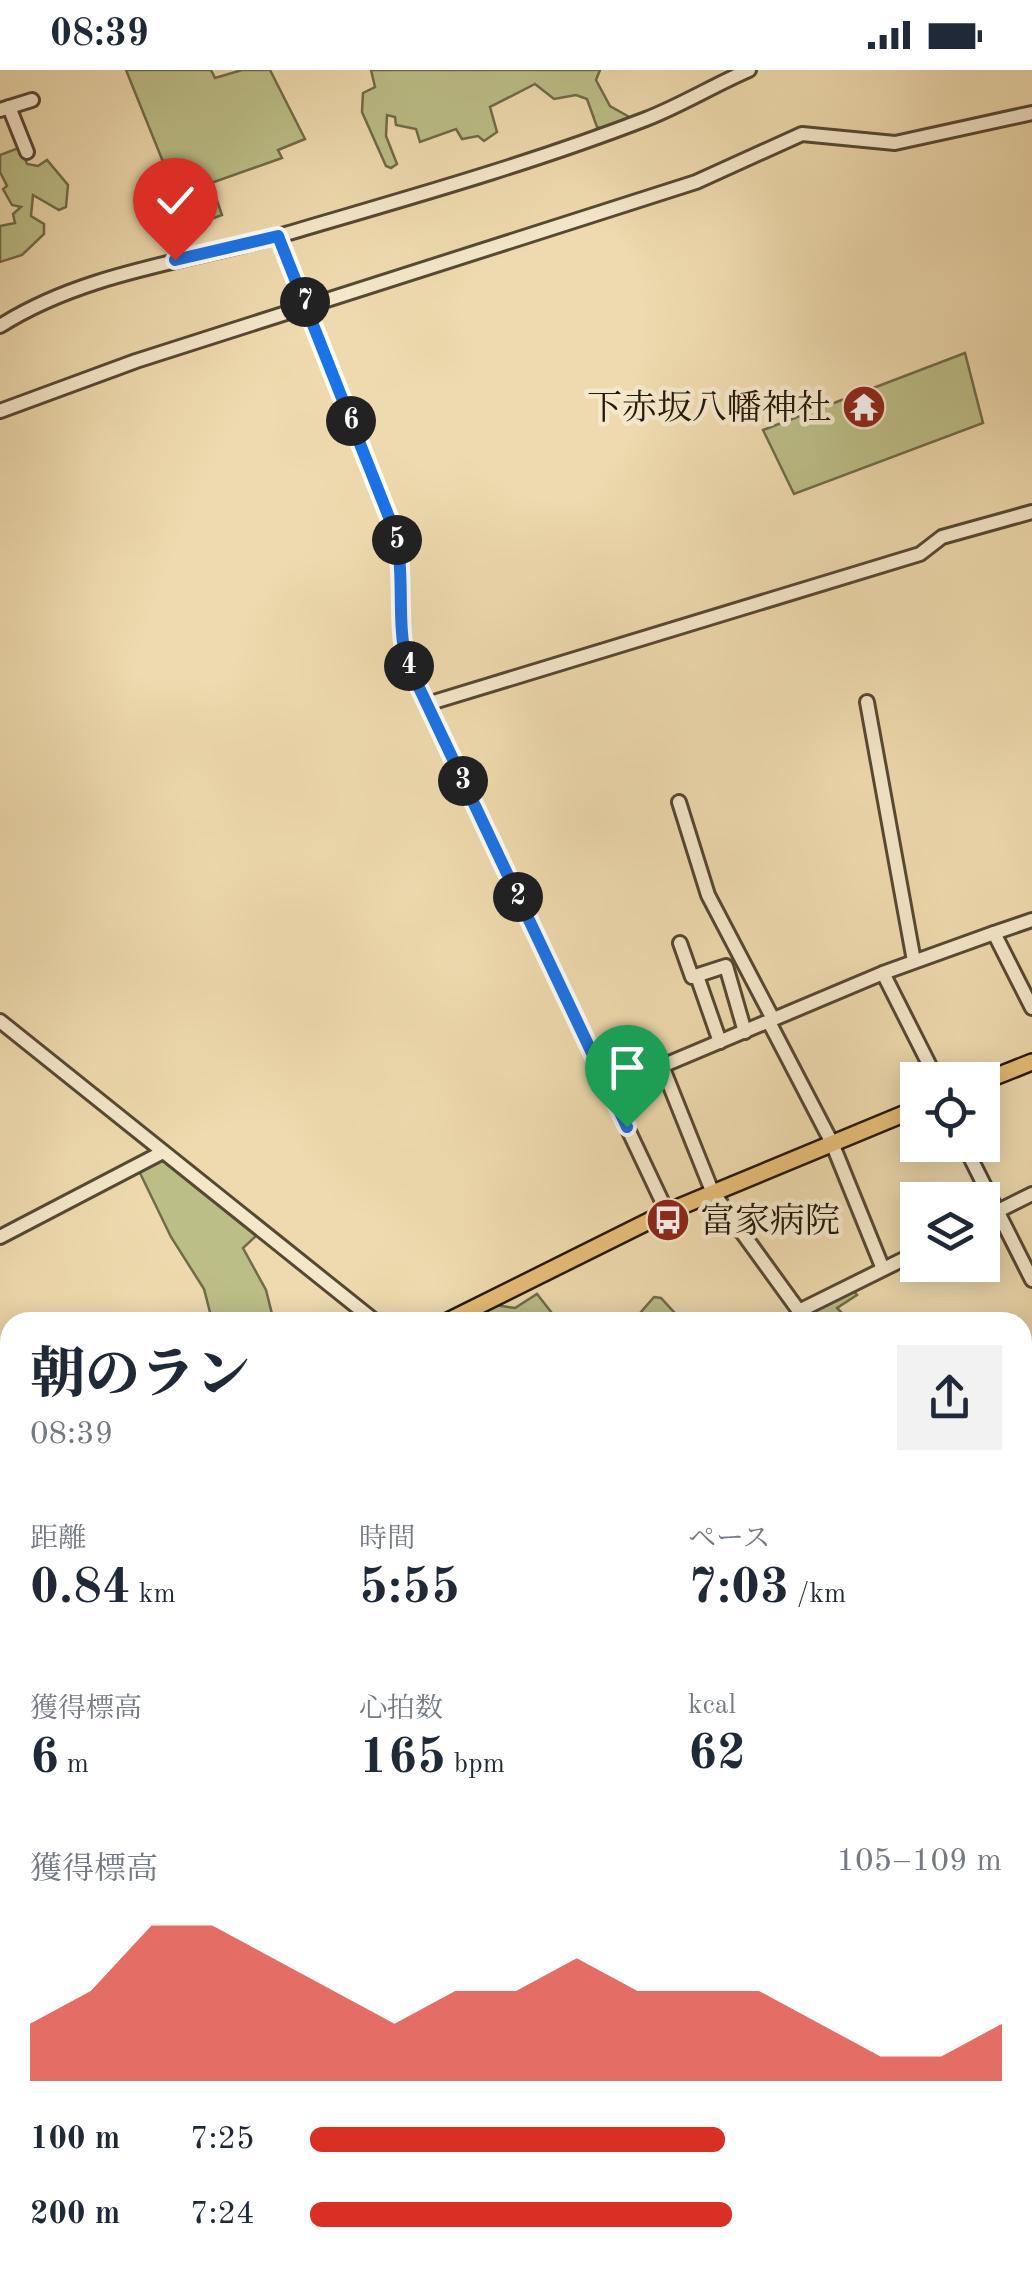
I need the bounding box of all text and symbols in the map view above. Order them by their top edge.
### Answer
text: 08:39 [50,16,149,54]
pin [133,158,218,261]
icon: check [148,173,203,228]
pin: 7 [280,277,330,327]
text: 7 [297,288,313,316]
temple icon: 下赤坂八幡神社 [841,384,887,430]
place label: 下赤坂八幡神社 [587,389,832,427]
pin: 6 [326,396,376,446]
text: 6 [343,407,359,435]
pin: 5 [372,515,422,565]
text: 5 [389,526,405,554]
pin: 4 [384,641,434,691]
text: 4 [401,652,417,680]
pin: 3 [438,756,488,806]
text: 3 [455,767,471,795]
pin: 2 [493,872,543,922]
text: 2 [510,883,526,911]
pin [585,1025,670,1128]
icon: arrive [600,1040,655,1095]
map controls [900,1062,1000,1282]
button: locate [900,1062,1000,1162]
button: layers [900,1182,1000,1282]
bus stop icon: 富家病院 [645,1197,691,1243]
place label: 富家病院 [700,1202,840,1240]
button: share [897,1345,1002,1450]
text: 朝のラン [30,1350,250,1405]
text: 08:39 [30,1419,113,1451]
text: 距離 [30,1526,86,1554]
text: 時間 [359,1526,415,1554]
text: ペース [688,1526,771,1554]
text: 0.84 [30,1564,131,1614]
text: 5:55 [359,1564,460,1614]
text: 7:03 [688,1564,789,1614]
text: km [131,1581,176,1609]
text: /km [789,1581,846,1609]
text: kcal [688,1692,736,1720]
text: 獲得標高 [30,1696,142,1724]
text: 心拍数 [359,1696,443,1724]
text: 62 [688,1730,746,1780]
text: 6 [30,1734,59,1784]
text: 165 [359,1734,446,1784]
text: m [59,1751,89,1779]
text: bpm [446,1751,505,1779]
text: 105–109 m [836,1846,1002,1878]
text: 獲得標高 [30,1855,158,1887]
text: 100 m [30,2124,120,2156]
text: 7:25 [190,2124,255,2156]
text: 200 m [30,2199,120,2231]
text: 7:24 [190,2199,255,2231]

